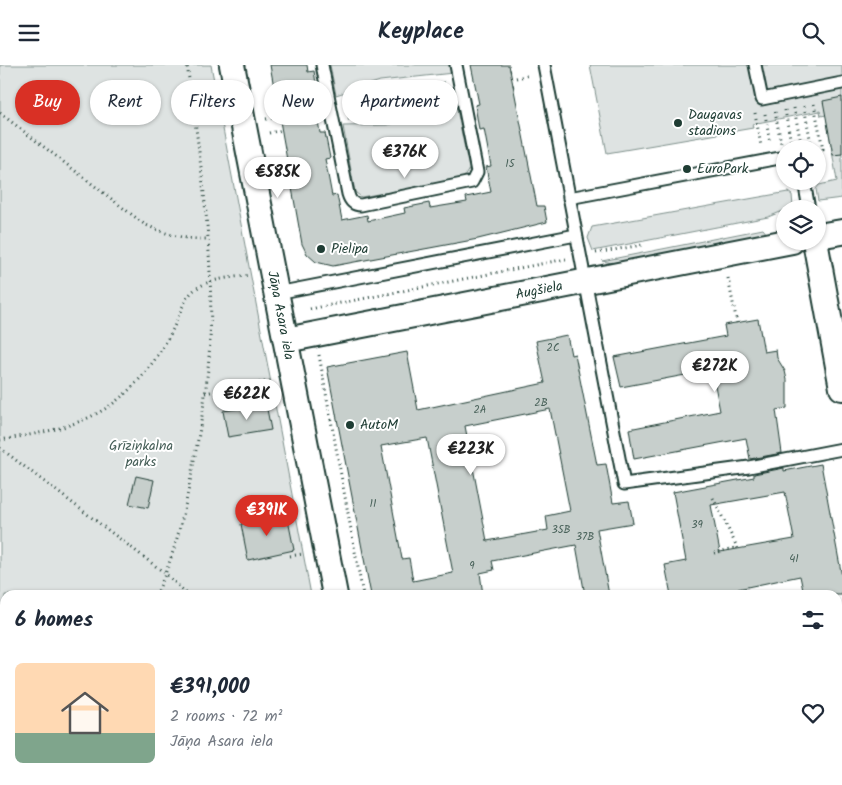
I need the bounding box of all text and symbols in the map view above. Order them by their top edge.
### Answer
text: Keyplace [378,15,464,50]
icon: menu [15,19,43,47]
icon: search [799,19,827,47]
chip: Buy [15,80,80,125]
chip: Rent [90,80,161,125]
chip: Filters [171,80,254,125]
chip: New [264,80,332,125]
chip: Apartment [342,80,458,125]
place label: Daugavas stadions [688,104,742,142]
marker: Daugavas stadions [672,117,684,129]
pin: €376K [370,137,440,179]
text: €376K [383,140,427,165]
map controls [776,140,826,250]
button: locate [776,140,826,190]
house number: 15 [505,155,516,173]
pin: €585K [243,157,313,199]
place label: EuroPark [697,158,749,180]
text: €585K [255,160,301,185]
marker: EuroPark [681,163,693,175]
button: layers [776,200,826,250]
place label: Pielipa [331,238,368,260]
marker: Pielipa [315,243,327,255]
street label: Jāņa Asara iela [261,269,300,362]
street label: Augšiela [514,275,565,306]
house number: 2C [547,339,560,357]
pin: €272K [680,351,750,393]
text: €272K [692,354,738,379]
pin: €622K [212,379,282,421]
text: €622K [223,382,271,407]
house number: 2B [534,394,548,412]
house number: 2A [473,401,487,419]
place label: AutoM [360,414,398,436]
marker: AutoM [344,419,356,431]
pin: €223K [436,433,506,476]
park label: Grīziņkalna parks [109,435,173,473]
text: €223K [447,437,495,462]
pin: €391K [232,495,302,537]
house number: 11 [370,495,376,513]
text: €391K [246,498,288,523]
house number: 39 [691,516,703,534]
house number: 35B [551,521,571,539]
house number: 37B [576,528,594,546]
house number: 41 [789,550,799,568]
house number: 9 [469,557,475,575]
text: 6 homes [15,604,93,637]
icon: filters [799,606,827,634]
text: €391,000 [170,671,250,704]
icon: home [55,683,115,743]
icon: heart [799,699,827,727]
text: 2 rooms · 72 m² [170,704,282,729]
text: Jāņa Asara iela [170,729,273,754]

